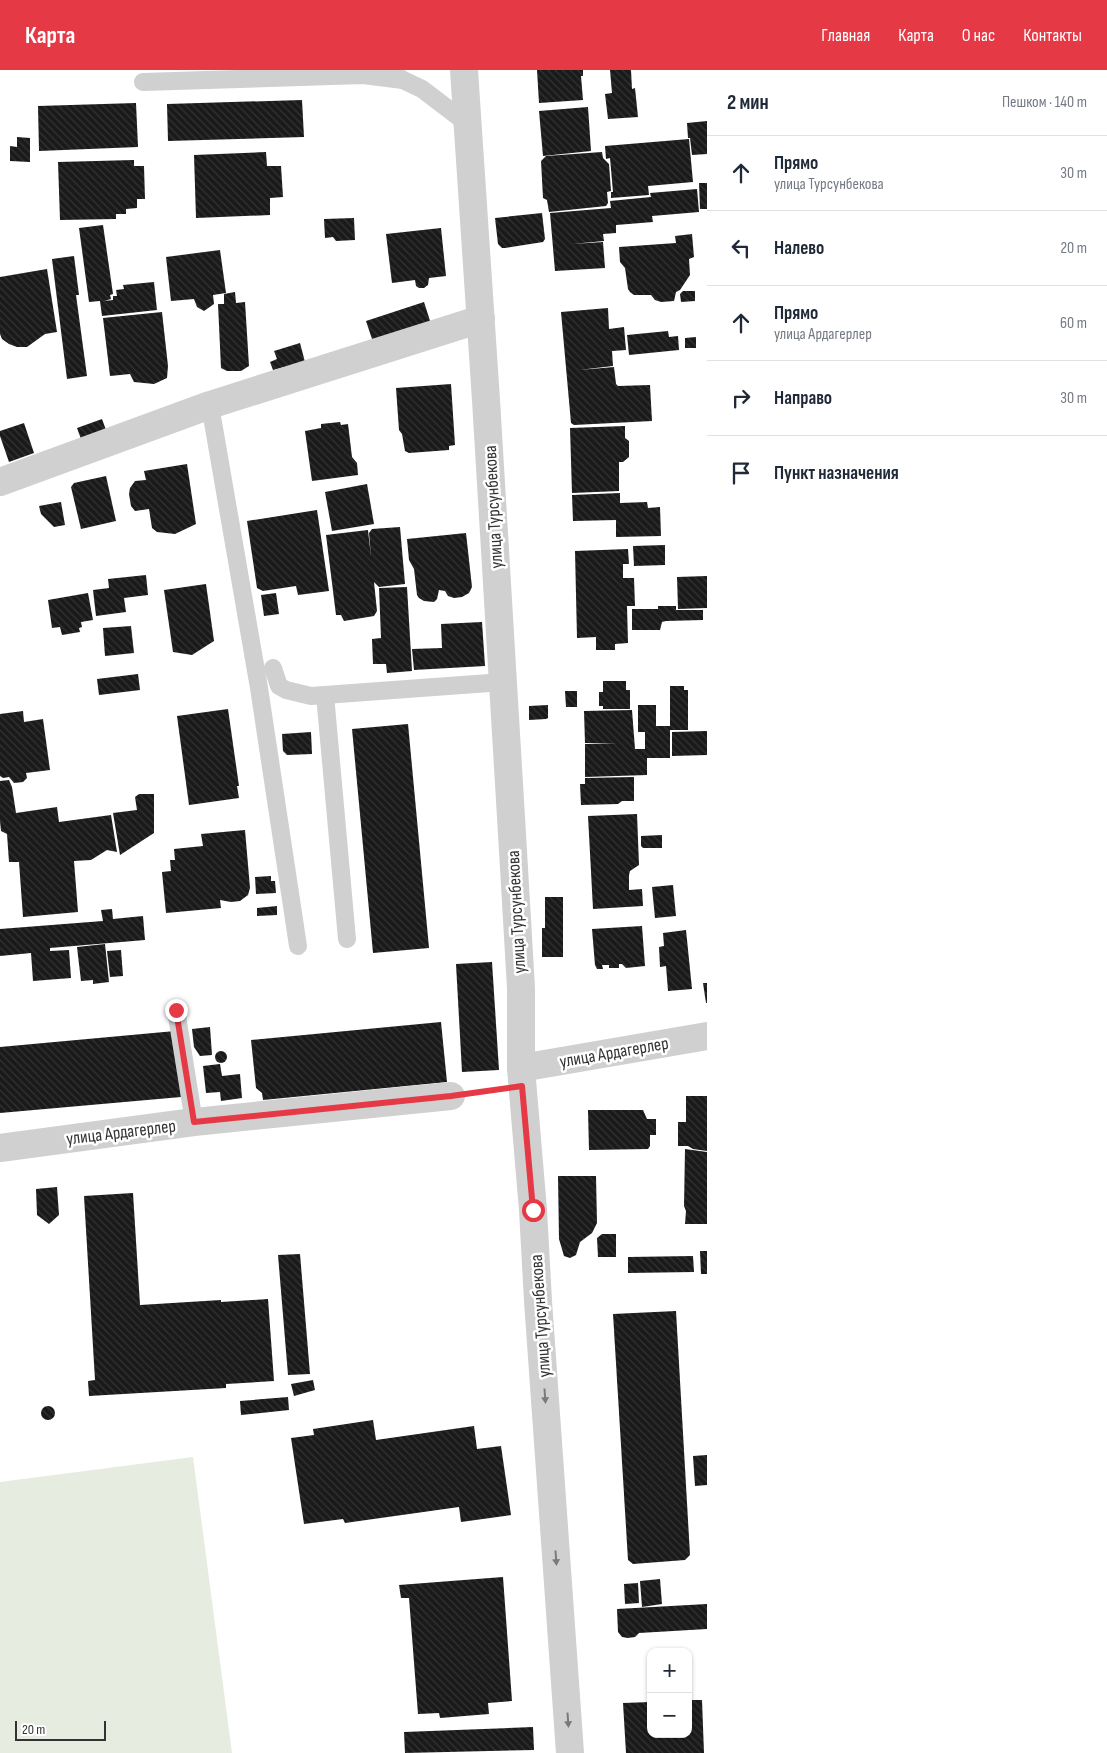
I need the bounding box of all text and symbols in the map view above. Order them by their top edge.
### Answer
text: Карта [25,21,75,50]
text: Главная [821,25,870,46]
text: Карта [898,25,934,46]
text: О нас [962,25,995,46]
text: Контакты [1023,25,1082,46]
text: 2 мин [727,90,769,115]
text: Пешком · 140 m [1002,93,1087,112]
text: Прямо [774,152,818,175]
icon: ahead [727,159,755,187]
text: 30 m [1060,164,1087,183]
text: улица Турсунбекова [774,175,884,194]
icon: left [727,234,755,262]
text: Налево [774,237,824,260]
text: 20 m [1060,239,1087,258]
text: Прямо [774,302,818,325]
icon: ahead [727,309,755,337]
text: 60 m [1060,314,1087,333]
text: улица Ардагерлер [774,325,872,344]
icon: right [727,384,755,412]
text: Направо [774,387,832,410]
text: 30 m [1060,389,1087,408]
street label: улица Турсунбекова [480,445,507,569]
icon: arrive [727,459,755,487]
text: Пункт назначения [774,462,899,485]
street label: улица Турсунбекова [503,850,530,974]
route end [165,999,188,1022]
street label: улица Ардагерлер [558,1033,670,1072]
street label: улица Ардагерлер [65,1115,177,1150]
route start [522,1199,545,1222]
street label: улица Турсунбекова [526,1254,555,1378]
one-way arrow [541,1388,549,1404]
one-way arrow [552,1551,560,1567]
map controls [647,1648,692,1738]
button: + [647,1648,692,1693]
button: − [647,1693,692,1738]
one-way arrow [564,1713,572,1729]
scale bar [15,1718,106,1741]
text: 20 m [22,1721,45,1738]

